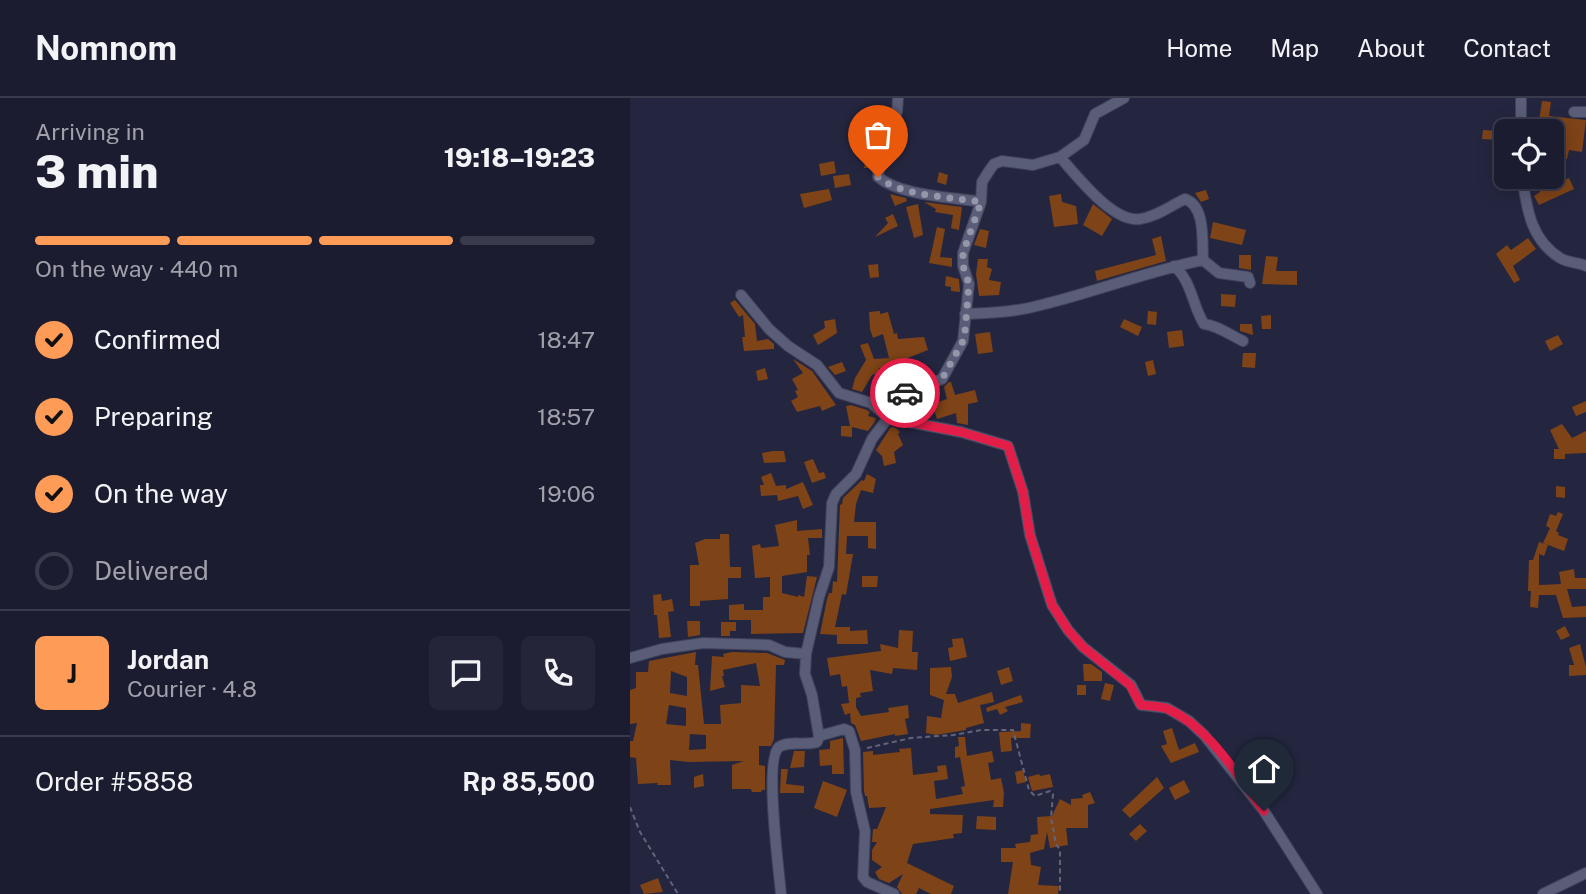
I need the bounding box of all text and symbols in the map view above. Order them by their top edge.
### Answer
text: Nomnom [35,29,177,67]
text: Home [1166,34,1232,62]
text: Map [1270,34,1319,62]
text: About [1357,34,1425,62]
text: Contact [1463,34,1551,62]
pin [848,105,908,177]
icon: bag [859,116,897,154]
text: Arriving in [35,118,145,145]
map controls [1494,119,1564,189]
button: locate [1494,119,1564,189]
text: 19:18–19:23 [444,142,595,173]
text: 3 min [35,144,159,198]
text: On the way · 440 m [35,255,238,282]
icon: check [35,321,73,359]
text: Confirmed [94,324,221,355]
text: 18:47 [537,326,595,353]
courier [870,358,940,428]
icon: car [886,374,924,412]
icon: check [35,398,73,436]
text: Preparing [94,401,213,432]
text: 18:57 [537,403,595,430]
icon: check [35,475,73,513]
text: On the way [94,478,228,509]
text: 19:06 [538,480,595,507]
text: Delivered [94,555,209,586]
button: chat [429,636,503,710]
button: phone [521,636,595,710]
text: Jordan [127,644,209,675]
text: J [67,658,77,689]
text: Courier · 4.8 [127,675,257,702]
pin [1234,739,1294,811]
icon: home [1245,750,1283,788]
text: Order #5858 [35,766,193,797]
text: Rp 85,500 [462,766,595,797]

